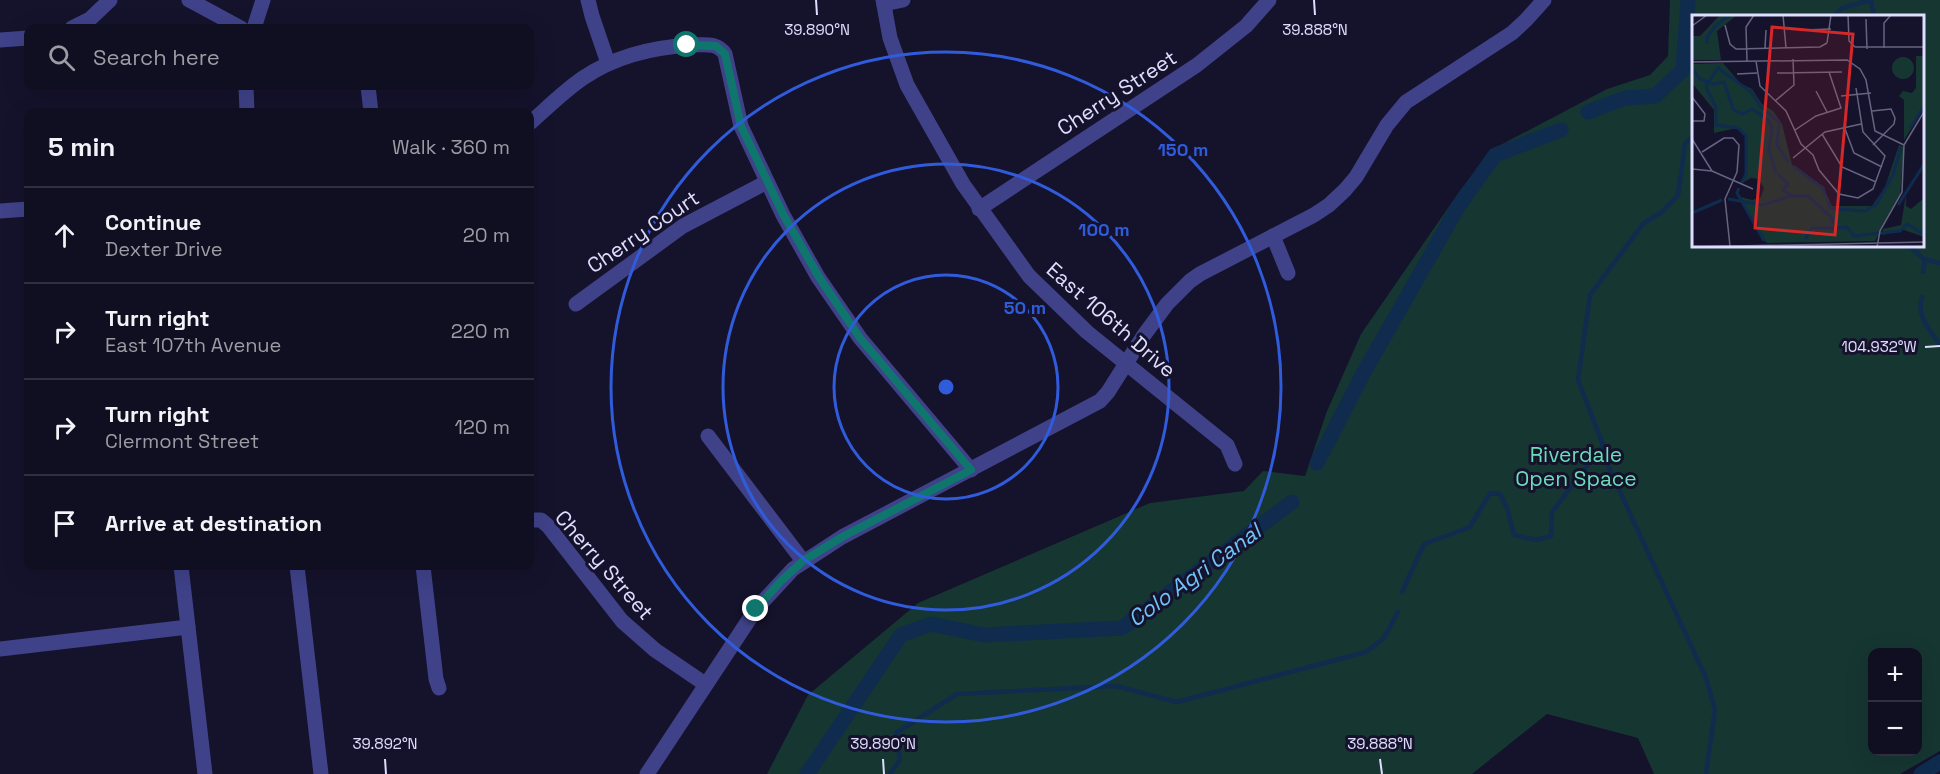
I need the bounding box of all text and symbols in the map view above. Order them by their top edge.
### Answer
inset map [1692,15,1925,248]
text: 39.890°N [784,20,850,39]
text: 39.888°N [1282,20,1348,39]
search box [24,24,534,90]
route start [673,31,699,57]
icon: search [45,41,78,74]
text: Search here [93,43,220,71]
street label: Cherry Street [1052,44,1182,141]
text: 5 min [48,130,115,164]
text: Walk · 360 m [392,134,510,160]
text: 150 m [1158,138,1208,161]
street label: Cherry Court [581,184,704,279]
text: Continue [105,208,201,236]
text: 100 m [1078,218,1130,241]
icon: ahead [48,219,81,252]
text: 20 m [463,222,510,248]
text: Dexter Drive [105,236,223,262]
street label: East 106th Drive [1041,256,1182,383]
text: 50 m [1004,296,1046,319]
text: Turn right [105,304,210,332]
icon: right [48,315,81,348]
text: 220 m [451,318,510,344]
text: East 107th Avenue [105,332,281,358]
text: 104.932°W [1841,337,1917,356]
centre of rings [936,377,956,397]
text: Turn right [105,400,210,428]
icon: right [48,411,81,444]
text: 120 m [454,414,510,440]
text: Clermont Street [105,428,259,454]
park label: Riverdale Open Space [1515,441,1637,492]
street label: Cherry Street [549,504,660,625]
icon: arrive [48,507,81,540]
text: Arrive at destination [105,509,322,537]
water label: Colo Agri Canal [1122,516,1268,633]
route end [742,595,768,621]
map controls [1868,648,1922,756]
button: + [1868,648,1922,702]
button: − [1868,702,1922,756]
text: 39.892°N [352,734,418,753]
text: 39.890°N [850,734,916,753]
text: 39.888°N [1347,734,1413,753]

